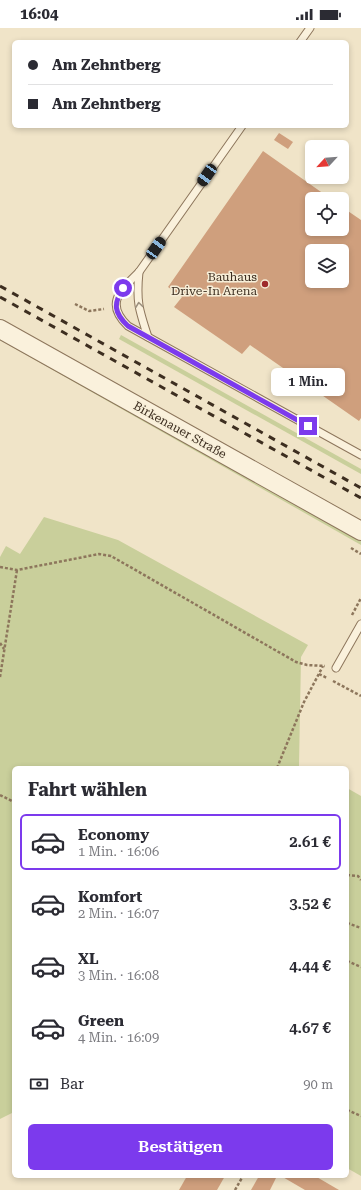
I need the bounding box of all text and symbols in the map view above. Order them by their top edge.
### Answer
text: 16:04 [20,5,58,23]
text: Am Zehntberg [52,56,161,74]
text: Am Zehntberg [52,95,161,113]
north arrow [305,140,349,184]
map controls [305,140,349,288]
car [195,162,219,188]
button: locate [305,192,349,236]
car [144,235,168,261]
button: layers [305,244,349,288]
place label: Bauhaus Drive-In Arena [171,270,257,298]
route start [114,279,132,297]
marker: Bauhaus Drive-In Arena [260,279,270,289]
one-way arrow [134,302,143,308]
callout: 1 Min. [271,368,345,396]
text: 1 Min. [288,374,328,389]
street label: Birkenauer Straße [131,399,229,462]
route end [299,417,317,435]
text: Fahrt wählen [28,779,147,800]
icon: car [30,824,66,860]
text: Economy [78,826,149,844]
text: 2.61 € [289,833,331,851]
text: 1 Min. · 16:06 [78,844,159,859]
icon: car [30,886,66,922]
text: Komfort [78,888,142,906]
text: 3.52 € [289,895,331,913]
text: 2 Min. · 16:07 [78,906,159,921]
icon: car [30,948,66,984]
text: XL [78,950,99,968]
text: 4.44 € [289,957,331,975]
text: 3 Min. · 16:08 [78,968,159,983]
icon: car [30,1010,66,1046]
text: Green [78,1012,124,1030]
text: 4.67 € [289,1019,331,1037]
text: 4 Min. · 16:09 [78,1030,159,1045]
icon: cash [28,1073,50,1095]
text: Bar [60,1075,84,1093]
text: 90 m [303,1077,333,1092]
button: Bestätigen [28,1124,333,1170]

